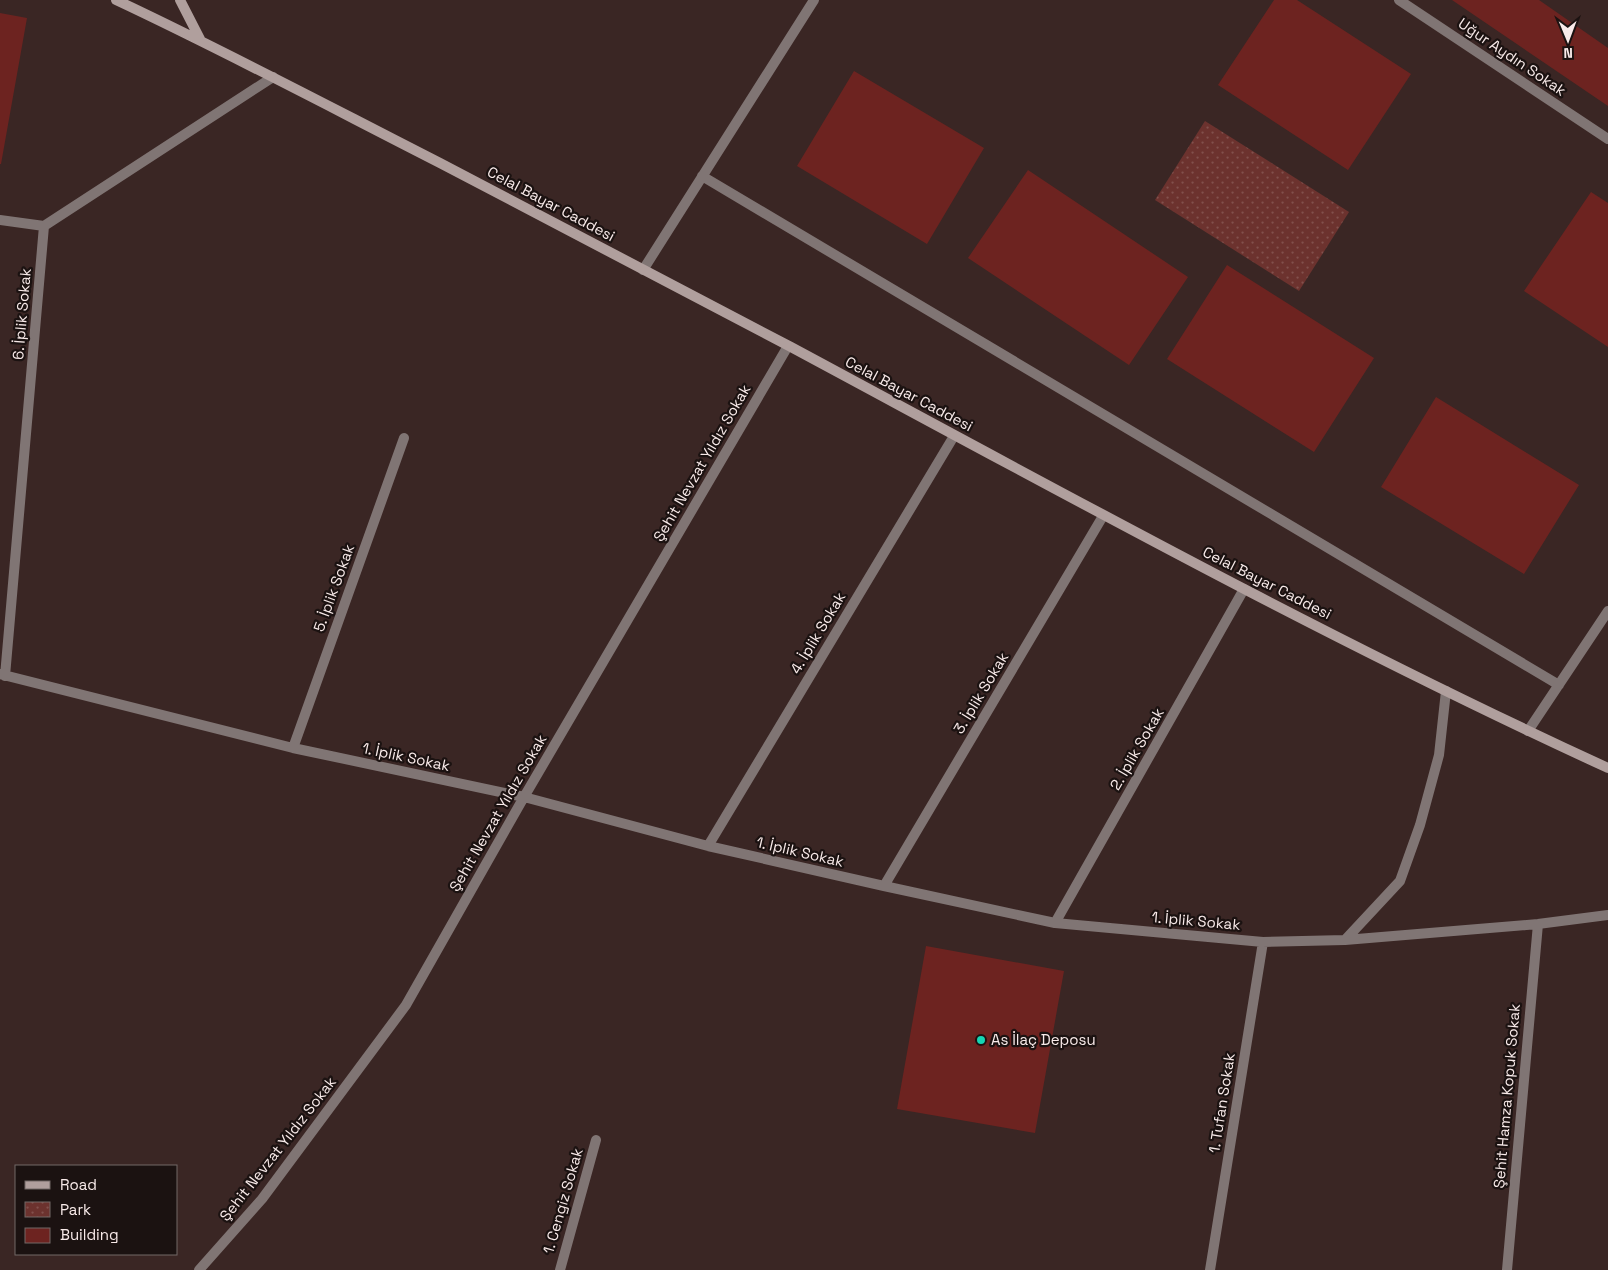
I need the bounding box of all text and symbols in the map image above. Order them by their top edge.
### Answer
street label: Uğur Aydın Sokak [1455,13,1570,100]
north arrow [1543,15,1593,65]
text: N [1563,44,1573,62]
street label: Celal Bayar Caddesi [484,162,618,245]
street label: 6. İplik Sokak [8,267,35,361]
street label: Celal Bayar Caddesi [842,352,976,435]
street label: Şehit Nevzat Yıldız Sokak [649,381,754,545]
street label: 5. İplik Sokak [309,541,358,634]
street label: Celal Bayar Caddesi [1200,542,1335,623]
street label: 4. İplik Sokak [786,588,849,677]
street label: 3. İplik Sokak [949,648,1012,737]
street label: 2. İplik Sokak [1105,704,1168,793]
street label: Şehit Nevzat Yıldız Sokak [445,731,550,895]
street label: 1. İplik Sokak [361,738,452,775]
street label: 1. İplik Sokak [755,832,846,871]
street label: 1. İplik Sokak [1151,907,1241,934]
street label: Şehit Hamza Kopuk Sokak [1489,1003,1524,1189]
place label: As İlaç Deposu [991,1030,1096,1049]
marker: As İlaç Deposu [975,1034,987,1046]
street label: 1. Tufan Sokak [1204,1052,1239,1154]
street label: Şehit Nevzat Yıldız Sokak [215,1073,340,1225]
street label: 1. Cengiz Sokak [538,1146,587,1256]
legend [15,1165,178,1255]
text: Road [60,1175,97,1194]
text: Park [60,1200,91,1219]
text: Building [60,1225,119,1244]

